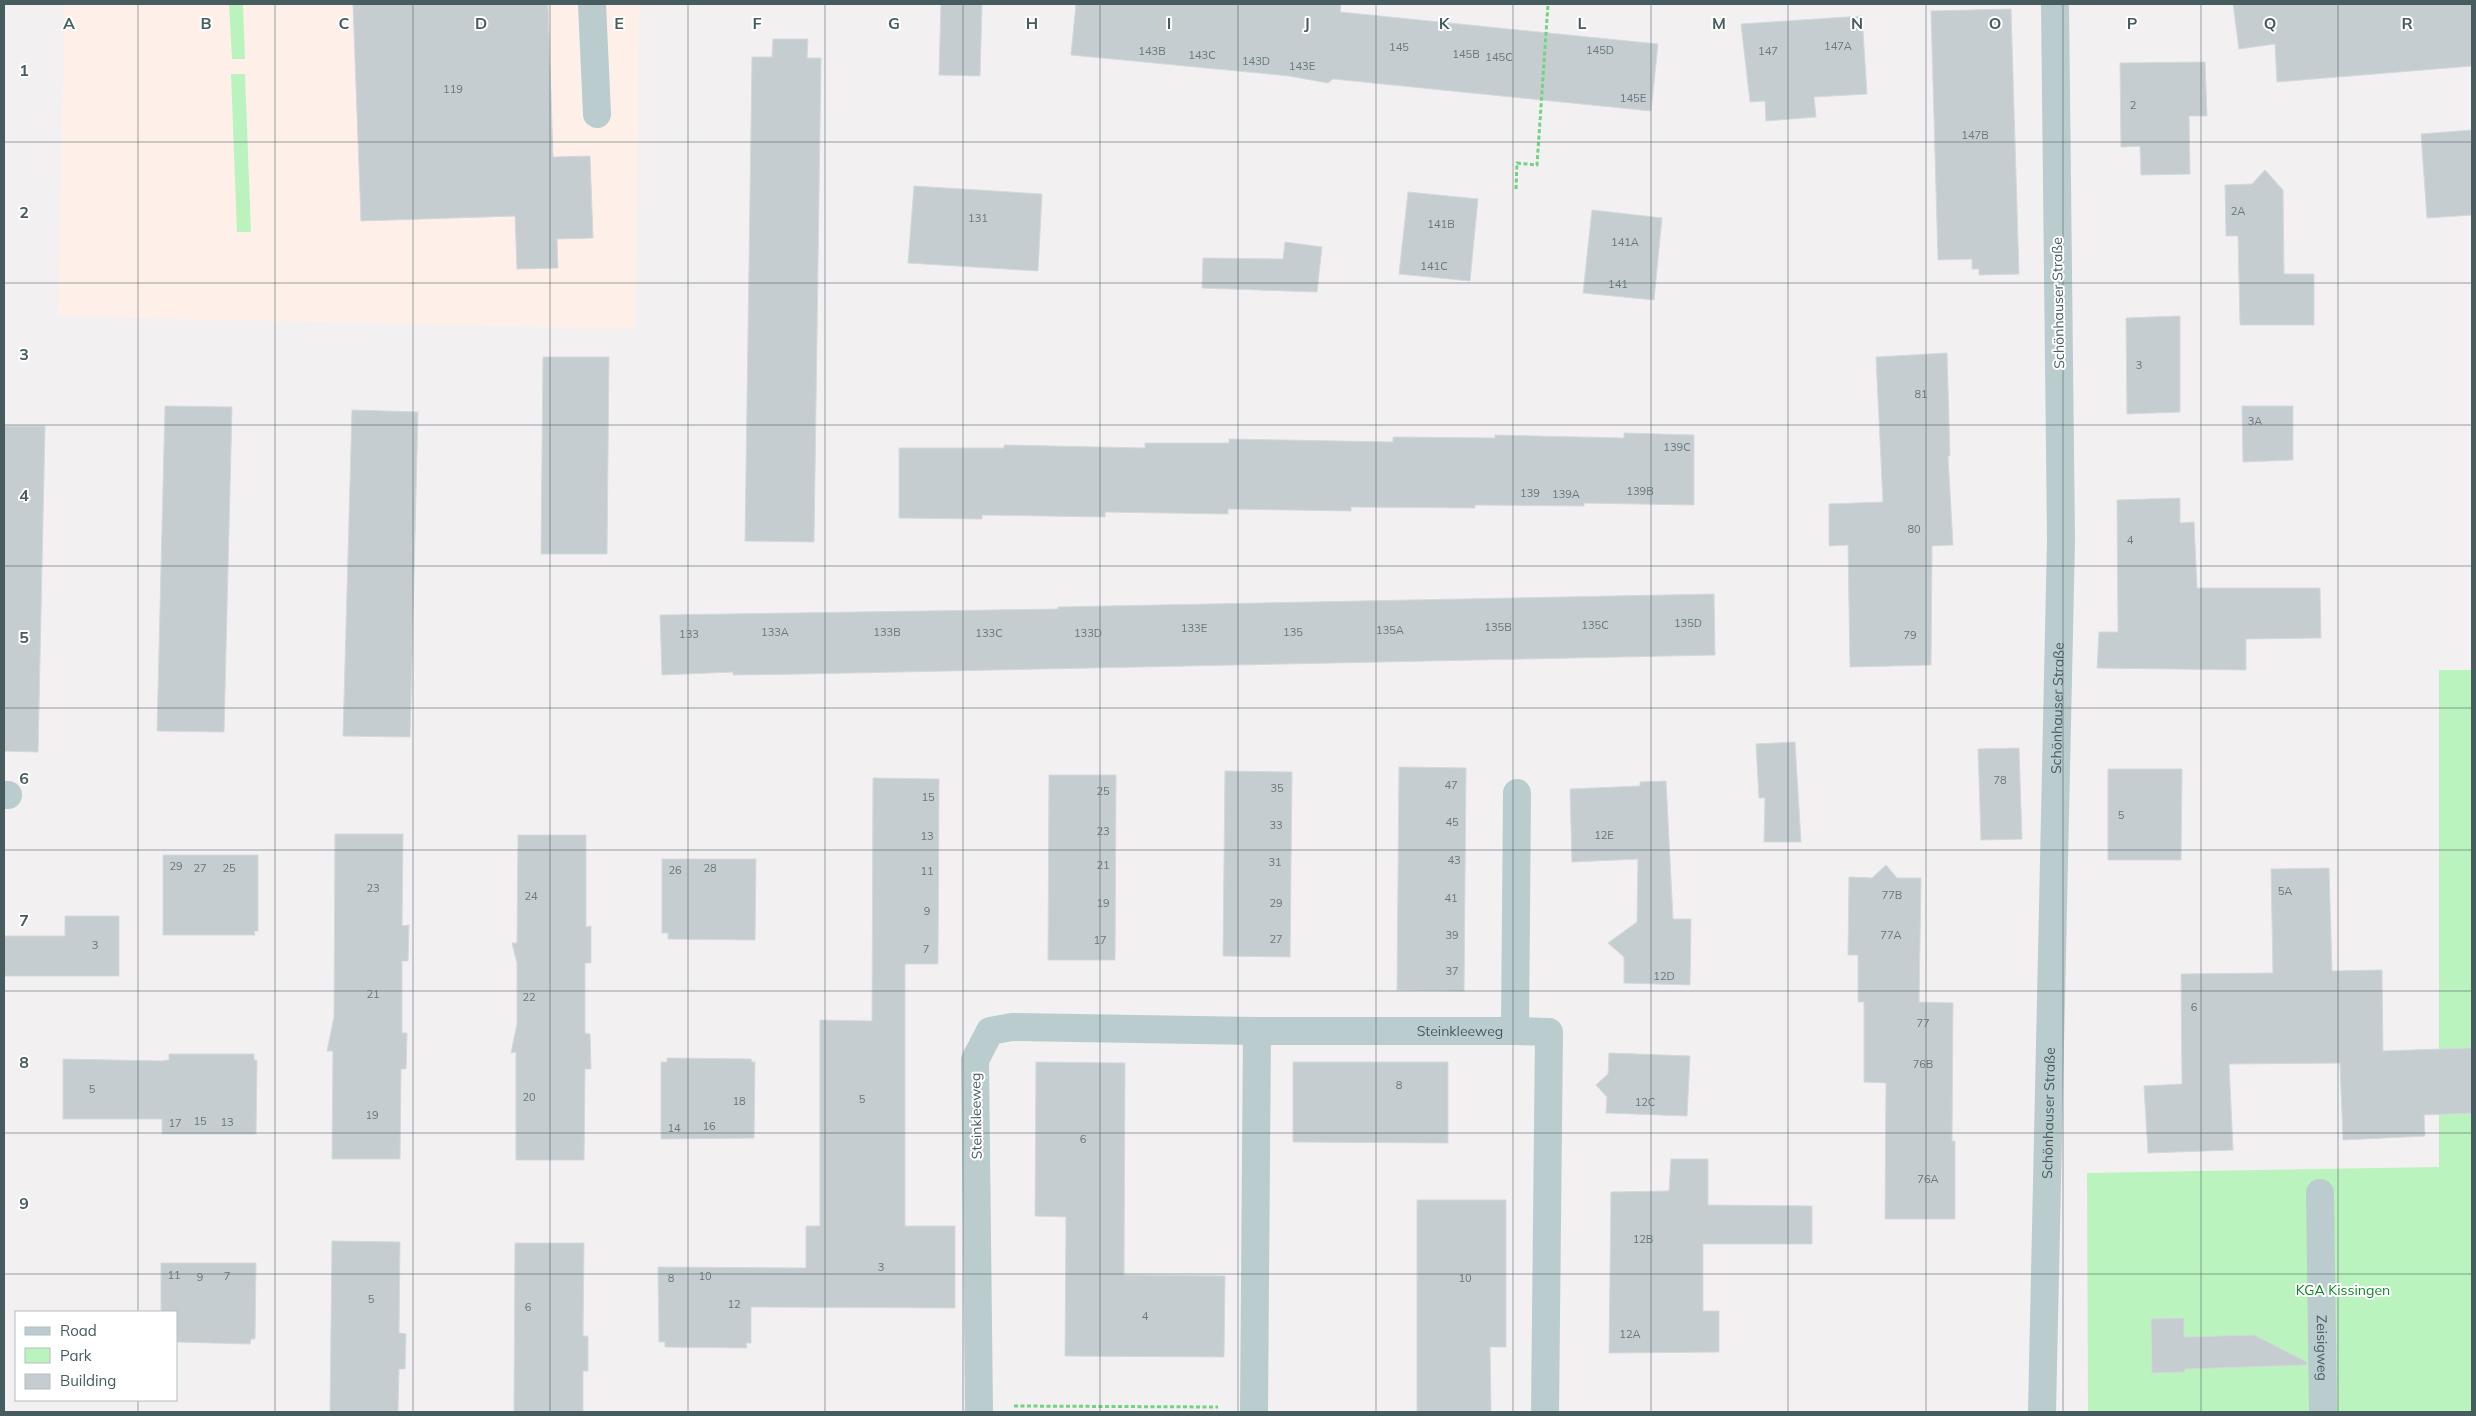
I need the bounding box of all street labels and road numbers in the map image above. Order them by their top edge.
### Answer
street label: Schönhauser Straße [2048,237,2068,369]
street label: Schönhauser Straße [2047,642,2068,774]
street label: Steinkleeweg [1417,1022,1503,1040]
street label: Schönhauser Straße [2038,1047,2059,1179]
street label: Steinkleeweg [966,1073,986,1159]
street label: Zeisigweg [2313,1315,2332,1381]

